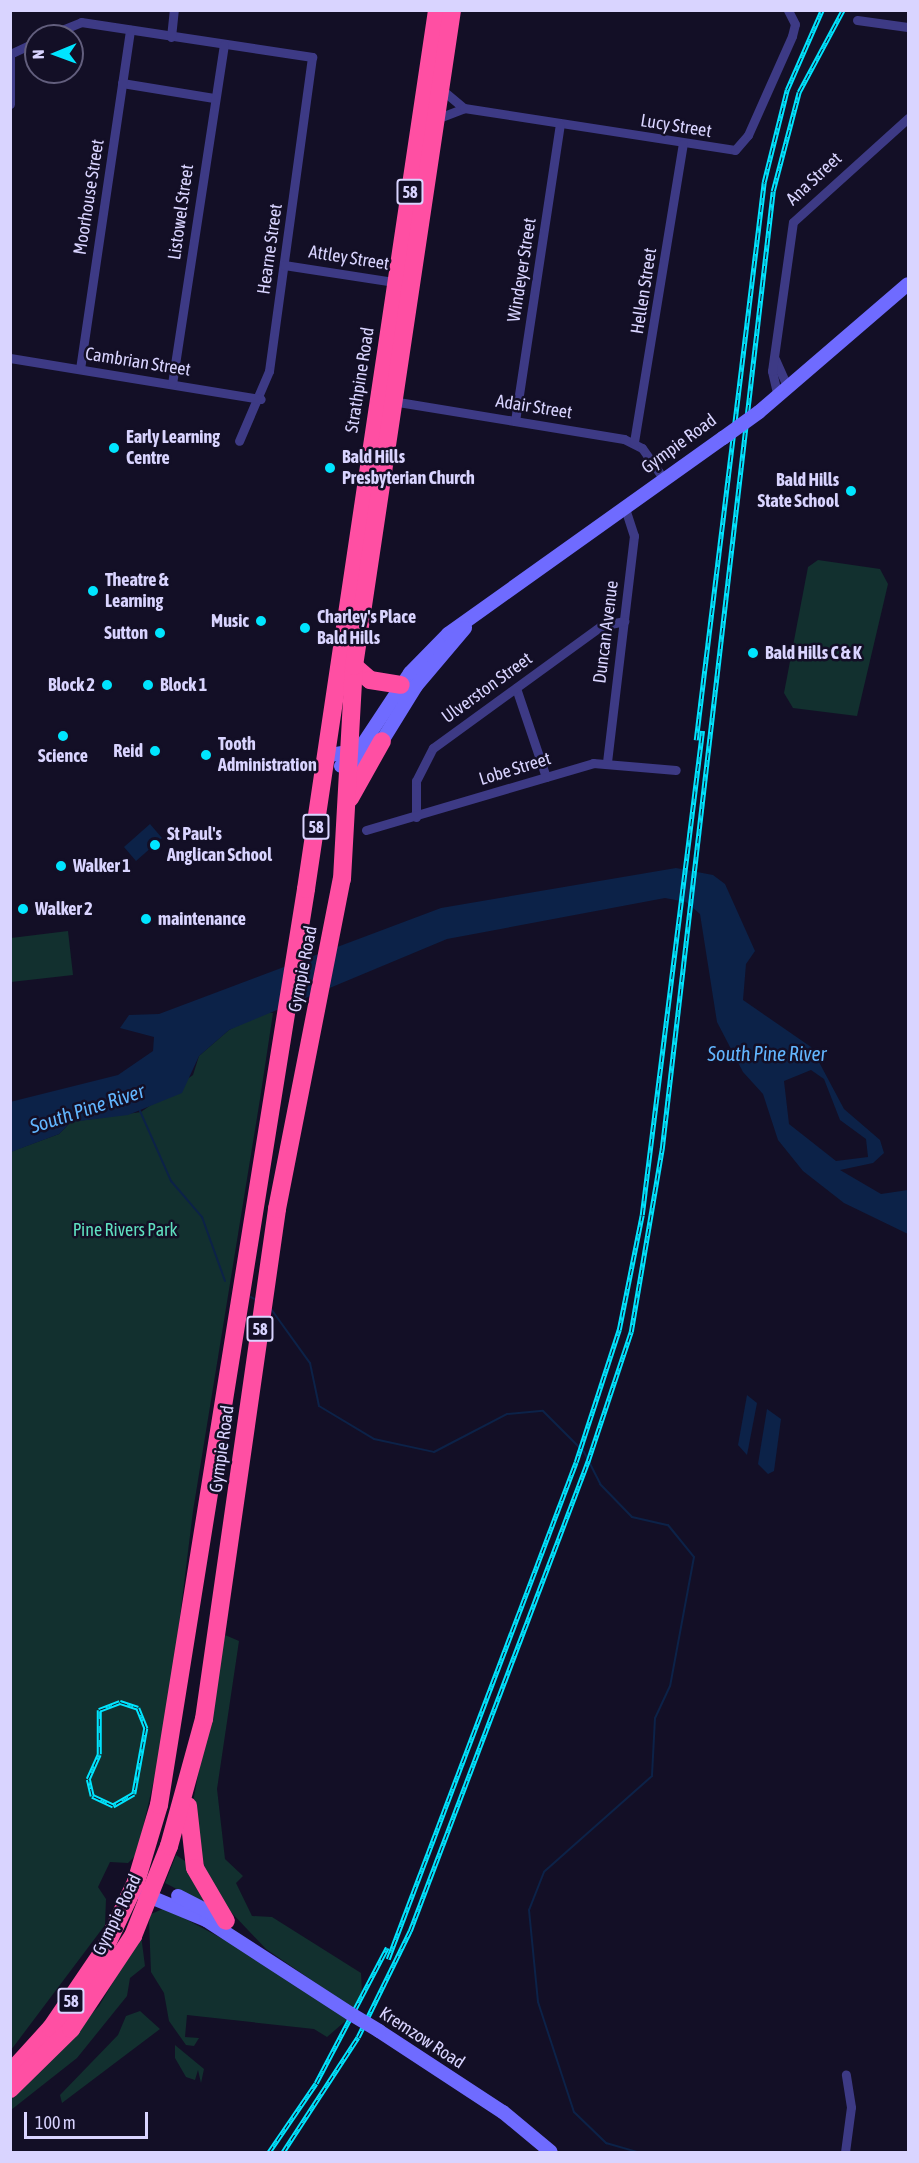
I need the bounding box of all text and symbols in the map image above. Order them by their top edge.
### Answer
north arrow [24,24,84,84]
text: N [29,49,47,59]
street label: Lucy Street [639,110,713,142]
street label: Moorhouse Street [69,138,109,256]
street label: Ana Street [782,148,846,210]
street label: Listowel Street [164,163,198,261]
road number: 58 [395,179,425,205]
street label: Hearne Street [253,202,287,296]
street label: Windeyer Street [503,216,541,324]
street label: Attley Street [307,241,391,275]
street label: Hellen Street [627,246,661,336]
street label: Strathpine Road [341,326,379,434]
street label: Cambrian Street [84,343,192,381]
street label: Adair Street [494,390,574,424]
street label: Gympie Road [637,410,721,478]
place label: Early Learning Centre [126,427,220,470]
marker: Early Learning Centre [107,441,121,455]
place label: Bald Hills Presbyterian Church [342,447,475,490]
marker: Bald Hills Presbyterian Church [323,461,337,475]
place label: Bald Hills State School [758,470,839,512]
marker: Bald Hills State School [844,484,858,498]
place label: Theatre & Learning [105,570,168,612]
street label: Duncan Avenue [589,579,623,685]
marker: Theatre & Learning [86,584,100,598]
place label: Charley's Place Bald Hills [317,607,416,650]
place label: Music [211,610,249,632]
marker: Music [254,614,268,628]
marker: Charley's Place Bald Hills [298,621,312,635]
place label: Sutton [104,622,148,644]
marker: Sutton [153,626,167,640]
place label: Bald Hills C & K [765,642,862,664]
marker: Bald Hills C & K [746,646,760,660]
street label: Ulverston Street [438,648,536,728]
place label: Block 2 [48,674,95,696]
place label: Block 1 [160,674,207,696]
marker: Block 2 [100,678,114,692]
marker: Block 1 [141,678,155,692]
marker: Science [56,729,70,743]
place label: Tooth Administration [218,734,317,777]
place label: Reid [113,740,143,762]
marker: Reid [148,744,162,758]
place label: Science [38,745,88,767]
marker: Tooth Administration [199,748,213,762]
street label: Lobe Street [476,748,554,790]
road number: 58 [301,814,331,840]
place label: St Paul's Anglican School [167,824,272,866]
marker: St Paul's Anglican School [148,838,162,852]
place label: Walker 1 [73,855,131,877]
marker: Walker 1 [54,859,68,873]
place label: Walker 2 [35,898,93,920]
marker: Walker 2 [16,902,30,916]
place label: maintenance [158,908,246,930]
marker: maintenance [139,912,153,926]
street label: Gympie Road [284,924,322,1014]
water label: South Pine River [708,1041,826,1065]
water label: South Pine River [27,1078,147,1138]
park label: Pine Rivers Park [73,1219,177,1241]
road number: 58 [245,1316,275,1342]
street label: Gympie Road [205,1404,239,1494]
street label: Gympie Road [88,1871,146,1959]
road number: 58 [56,1988,86,2014]
street label: Kremzow Road [375,2002,469,2074]
scale bar [27,2100,152,2138]
text: 100 m [35,2112,76,2133]

